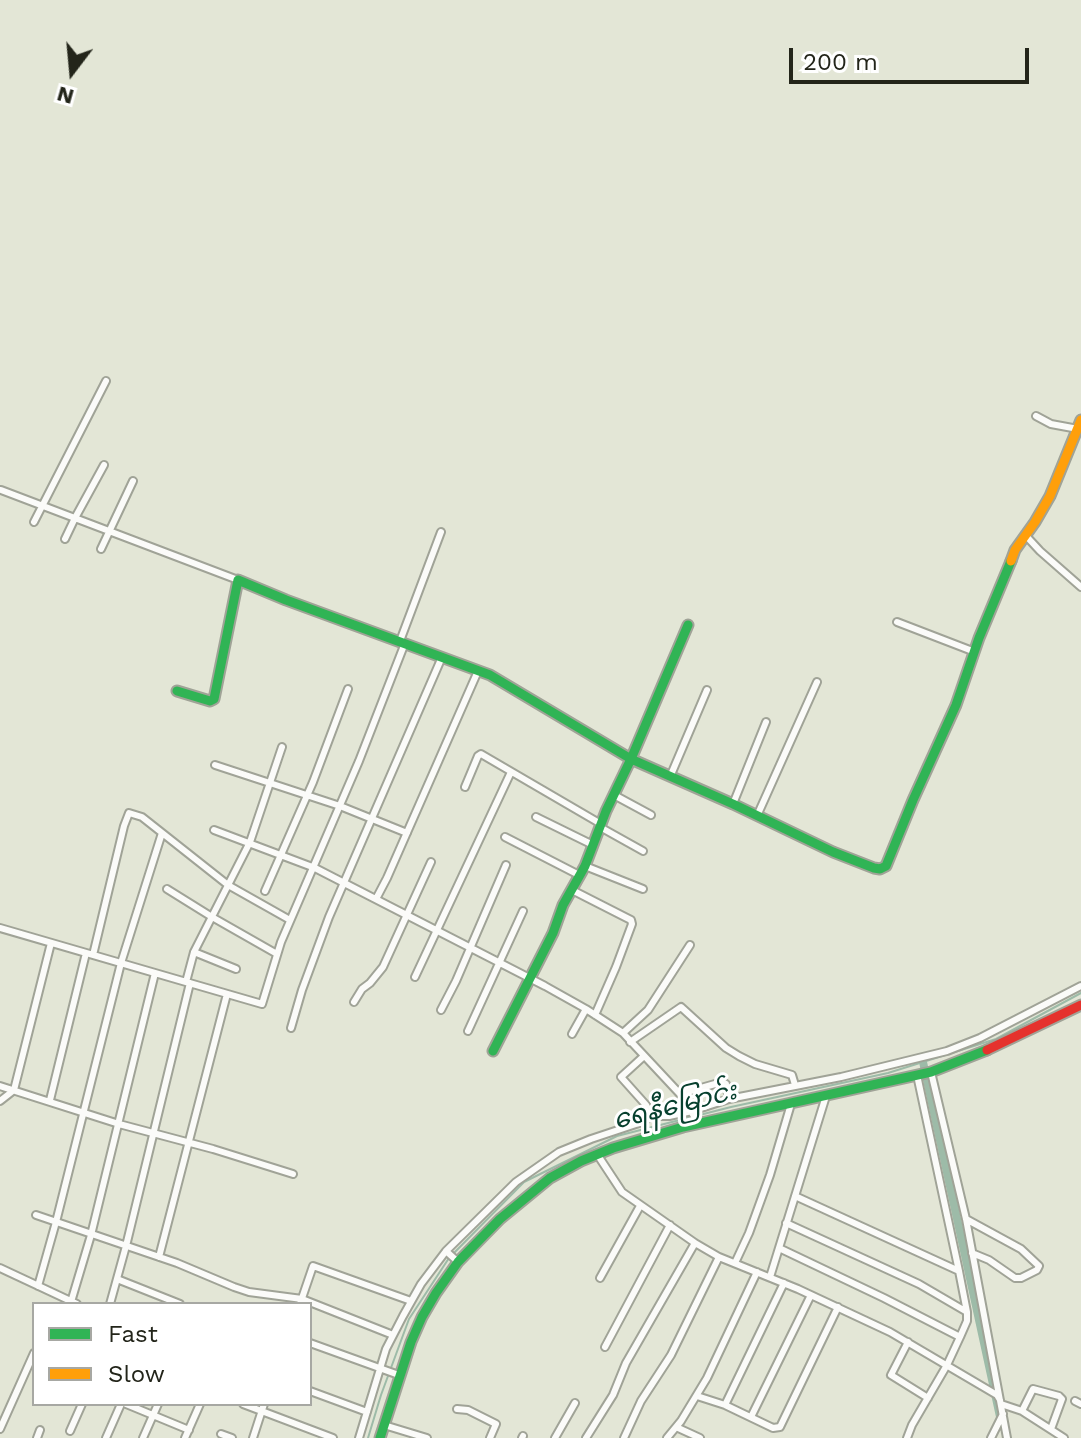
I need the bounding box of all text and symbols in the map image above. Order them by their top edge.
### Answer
north arrow [32,32,112,112]
scale bar [793,32,1033,82]
text: 200 m [803,48,878,76]
text: N [54,81,77,110]
water label: ရေနီမြောင်း [610,1076,740,1136]
legend [32,1302,312,1406]
text: Fast [108,1320,158,1348]
text: Slow [108,1360,165,1388]

